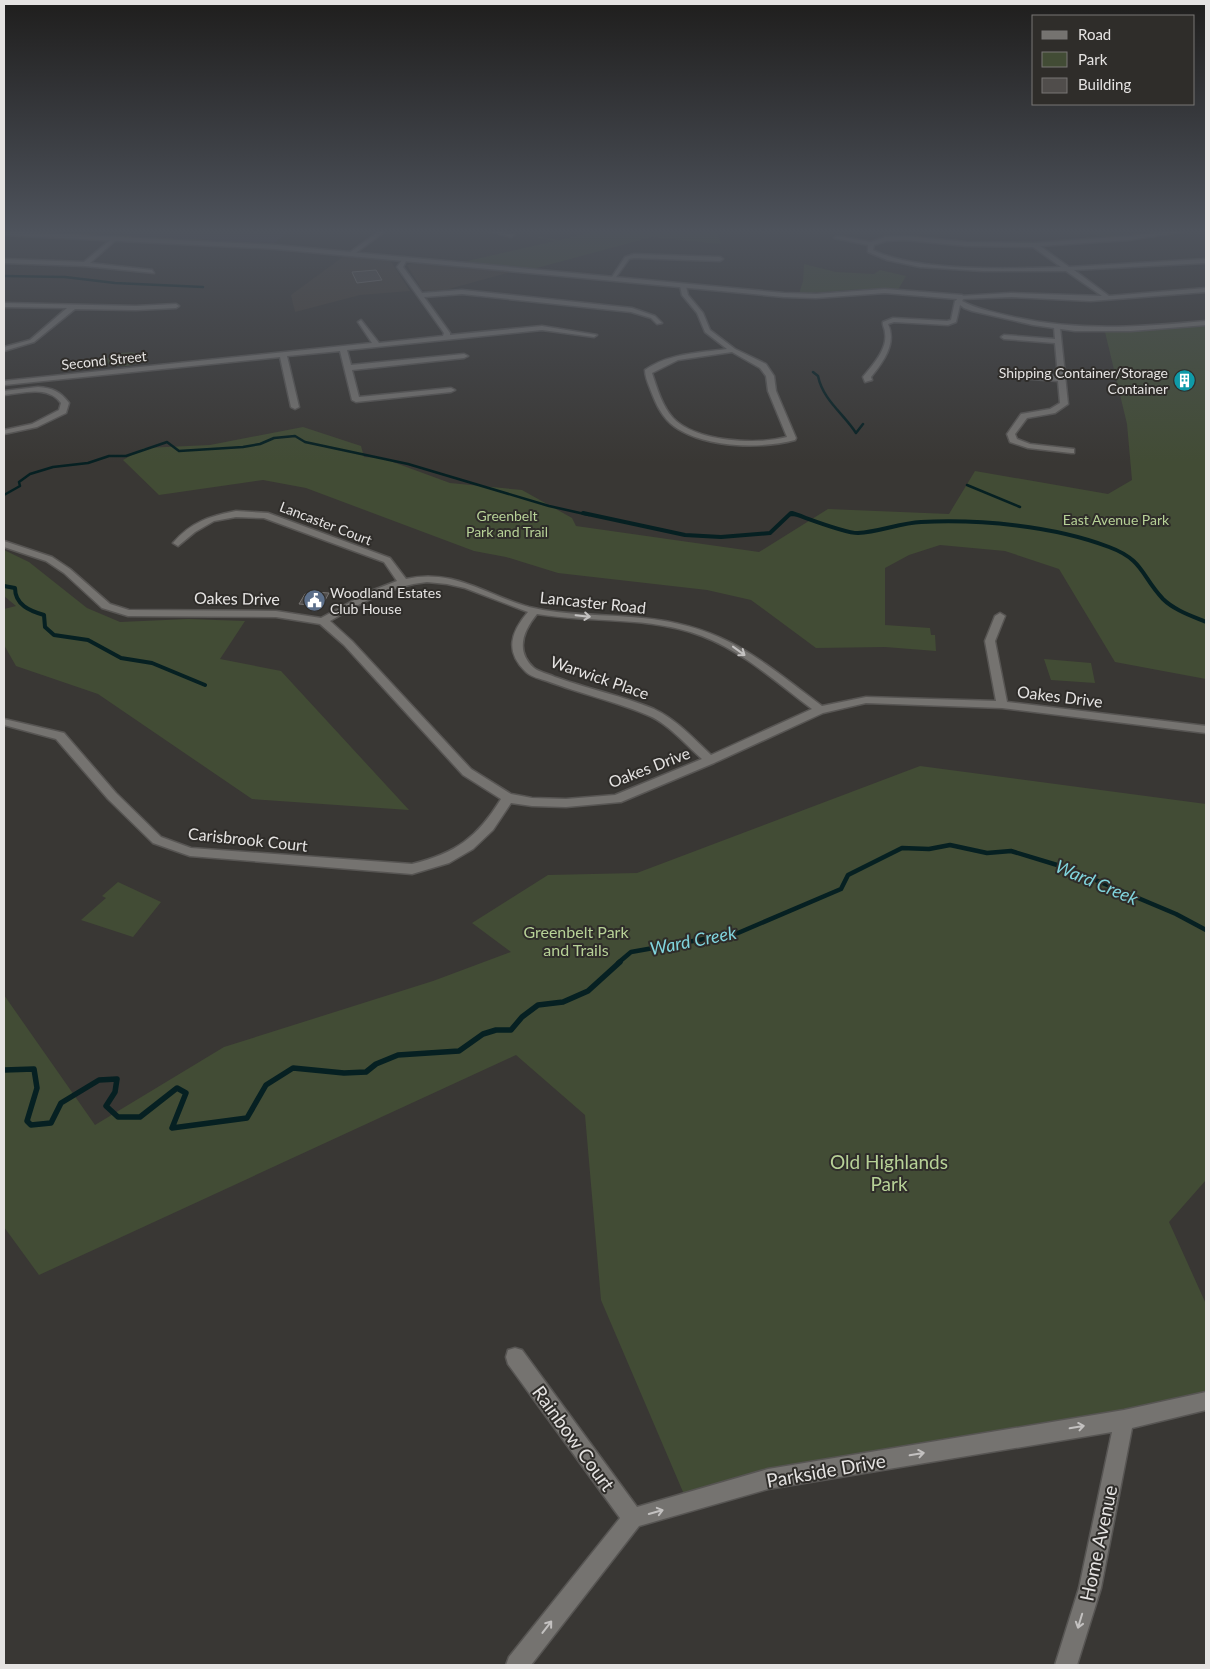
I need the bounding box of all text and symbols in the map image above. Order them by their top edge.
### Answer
legend [1032,15,1195,105]
text: Road [1078,25,1111,43]
text: Park [1078,50,1108,68]
text: Building [1078,75,1131,93]
street label: Second Street [61,347,147,373]
place label: Shipping Container/Storage Container [999,364,1168,397]
building icon: Shipping Container/Storage Container [1172,368,1196,392]
street label: Lancaster Court [277,498,375,548]
park label: Greenbelt Park and Trail [466,507,548,540]
park label: East Avenue Park [1063,511,1170,528]
place label: Woodland Estates Club House [330,584,441,617]
street label: Lancaster Road [539,587,647,617]
street label: Oakes Drive [194,588,280,608]
public building icon: Woodland Estates Club House [302,588,326,612]
one-way arrow [574,611,590,621]
one-way arrow [732,646,746,656]
street label: Warwick Place [548,651,652,703]
street label: Oakes Drive [1016,681,1104,711]
street label: Oakes Drive [606,743,692,791]
street label: Carisbrook Court [187,823,309,855]
water label: Ward Creek [1052,855,1142,909]
water label: Ward Creek [648,921,739,959]
park label: Greenbelt Park and Trails [523,922,629,959]
park label: Old Highlands Park [830,1150,948,1195]
street label: Rainbow Court [528,1381,620,1495]
one-way arrow [1068,1422,1084,1432]
street label: Parkside Drive [765,1448,887,1492]
one-way arrow [908,1449,924,1459]
street label: Home Avenue [1075,1483,1121,1603]
one-way arrow [647,1506,663,1516]
one-way arrow [1075,1613,1084,1628]
one-way arrow [541,1621,552,1634]

